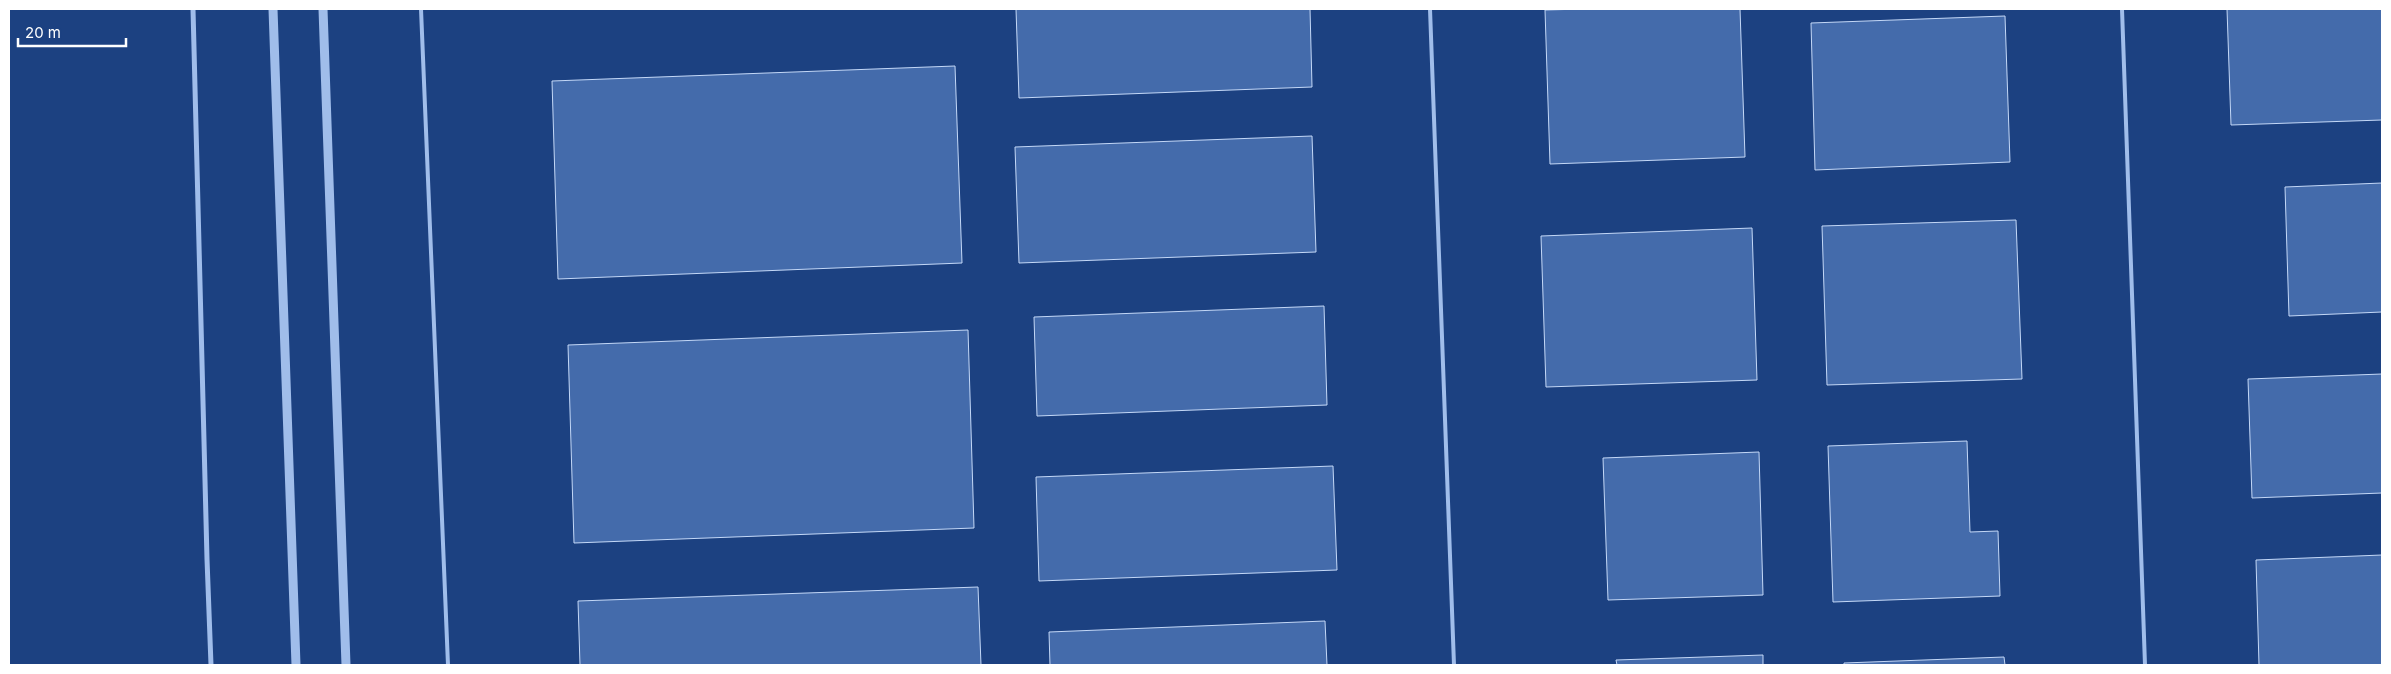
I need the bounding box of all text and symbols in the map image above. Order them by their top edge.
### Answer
scale bar [18,15,125,47]
text: 20 m [25,23,61,42]

